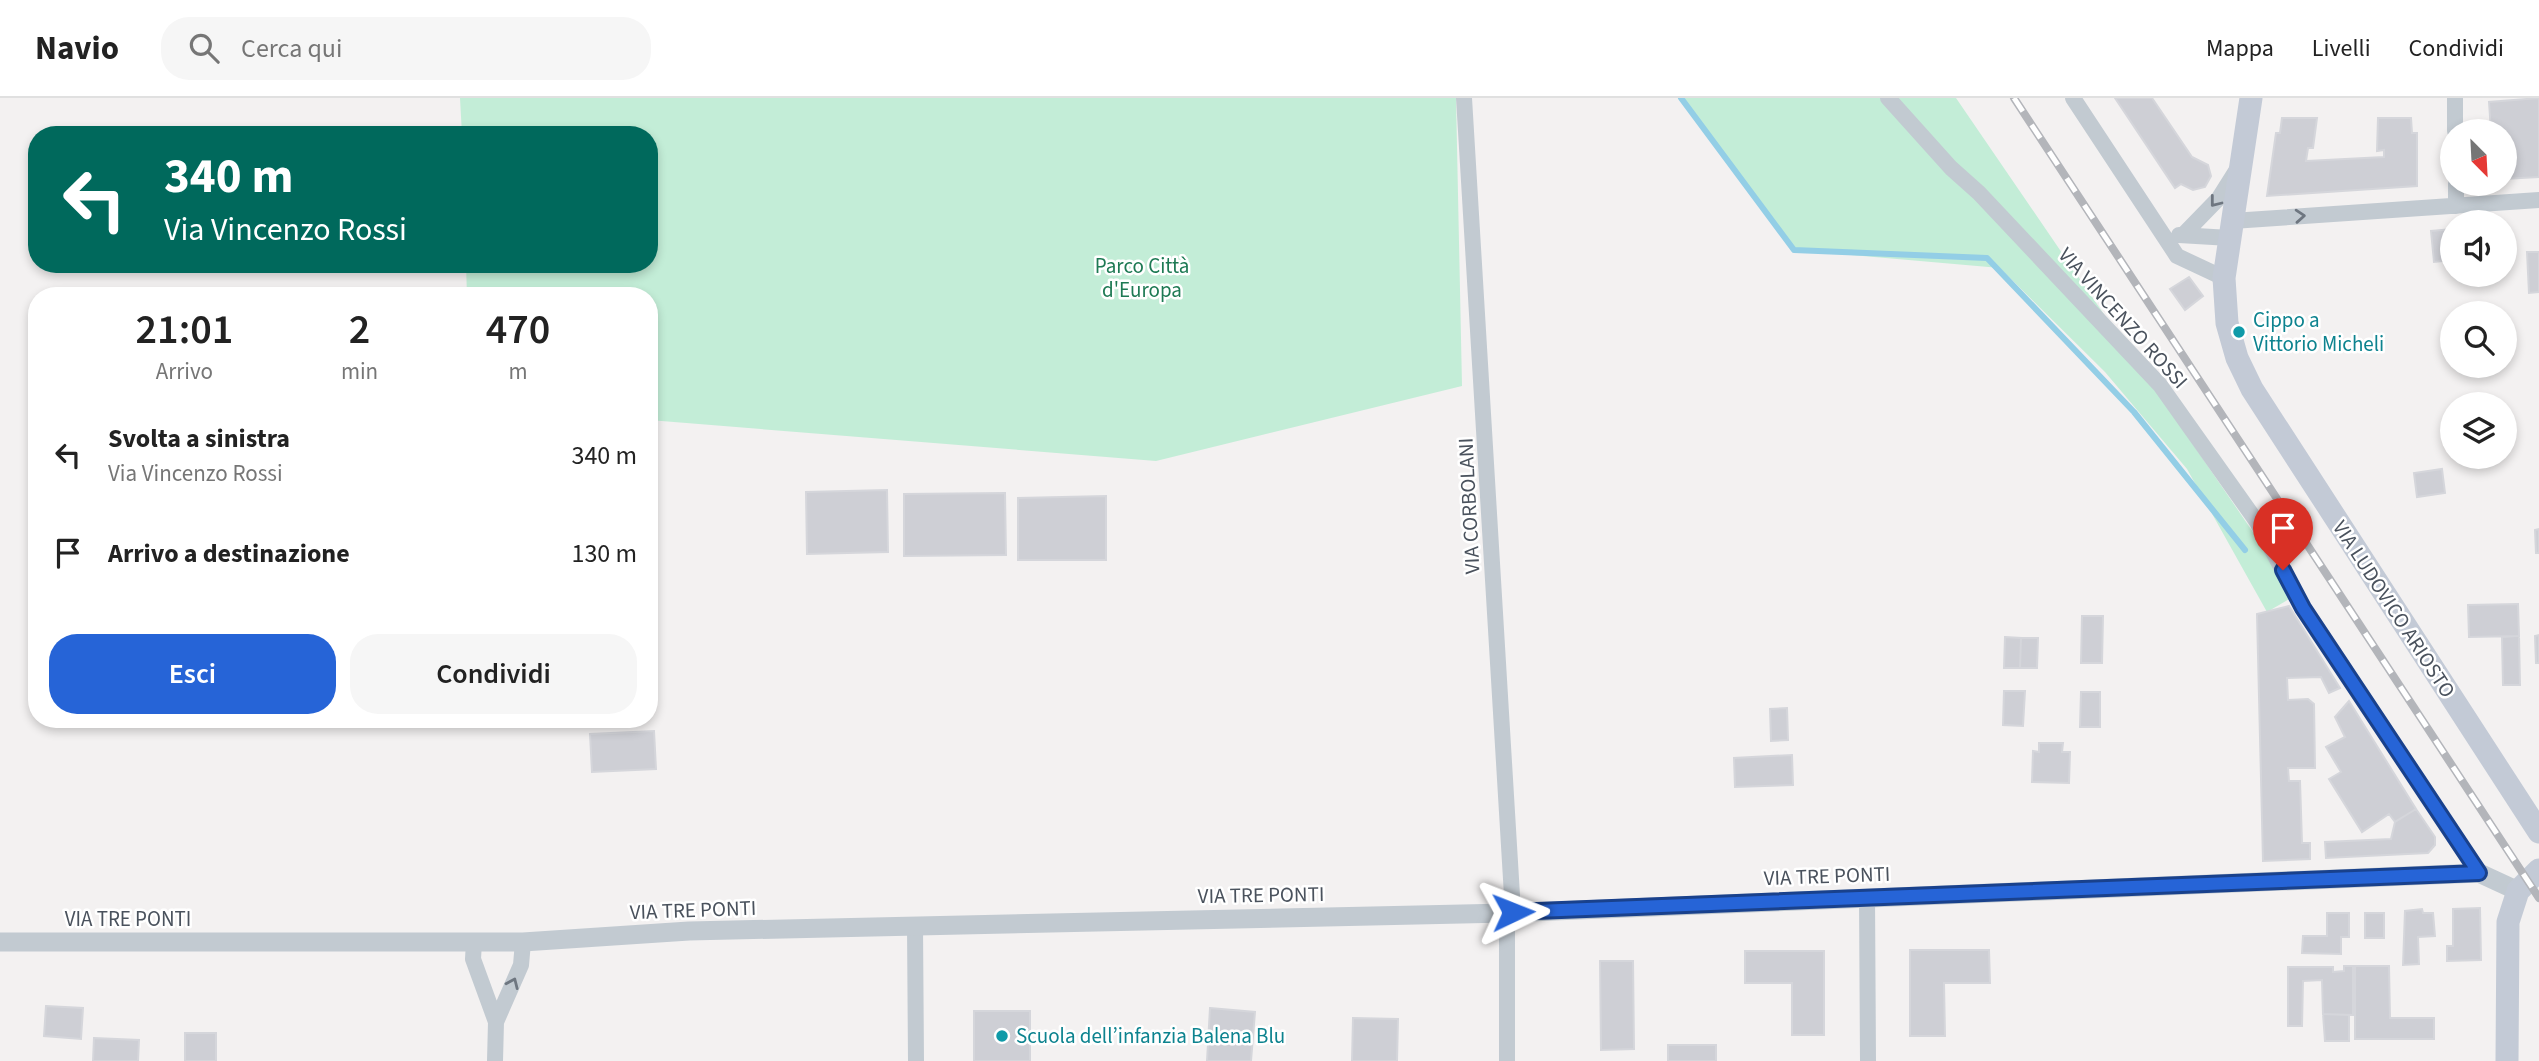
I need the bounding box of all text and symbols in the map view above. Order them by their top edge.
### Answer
search box [161,17,651,80]
text: Navio [35,25,119,72]
icon: search [185,29,223,67]
text: Cerca qui [241,30,342,67]
text: Mappa [2206,31,2274,66]
text: Livelli [2312,31,2371,66]
text: Condividi [2409,31,2504,66]
north arrow [2440,119,2516,196]
map controls [2440,119,2517,469]
text: 340 m [164,142,293,212]
icon: left [49,154,140,245]
one-way arrow [2211,194,2224,206]
text: Via Vincenzo Rossi [164,207,407,253]
one-way arrow [2295,209,2306,224]
button: sound [2440,210,2517,287]
street label: VIA VINCENZO ROSSI [2051,241,2195,395]
park label: Parco Città d'Europa [1095,251,1189,305]
text: 21:01 [136,300,233,360]
text: 2 [349,300,370,360]
text: 470 [486,300,550,360]
button: search [2440,301,2517,378]
place label: Cippo a Vittorio Micheli [2253,305,2384,359]
marker: Cippo a Vittorio Micheli [2231,324,2247,340]
text: Arrivo [156,355,213,388]
text: min [341,355,378,388]
text: m [509,355,528,388]
button: layers [2440,392,2517,469]
text: Svolta a sinistra [108,420,290,457]
icon: left [49,436,87,474]
text: 340 m [571,437,637,474]
street label: VIA CORBOLANI [1450,437,1488,575]
text: Via Vincenzo Rossi [108,457,283,490]
pin [2253,498,2313,570]
icon: arrive [2264,509,2302,547]
street label: VIA LUDOVICO ARIOSTO [2325,514,2463,704]
icon: arrive [49,534,87,572]
text: Arrivo a destinazione [108,535,350,572]
text: 130 m [571,535,637,572]
button: Esci [49,634,336,714]
button: Condividi [350,634,637,714]
street label: VIA TRE PONTI [1763,859,1891,893]
position arrow [1476,875,1550,949]
street label: VIA TRE PONTI [1197,879,1325,911]
street label: VIA TRE PONTI [629,893,757,927]
street label: VIA TRE PONTI [65,904,191,934]
one-way arrow [505,978,519,990]
place label: Scuola dell’infanzia Balena Blu [1016,1021,1285,1051]
marker: Scuola dell’infanzia Balena Blu [994,1028,1010,1044]

